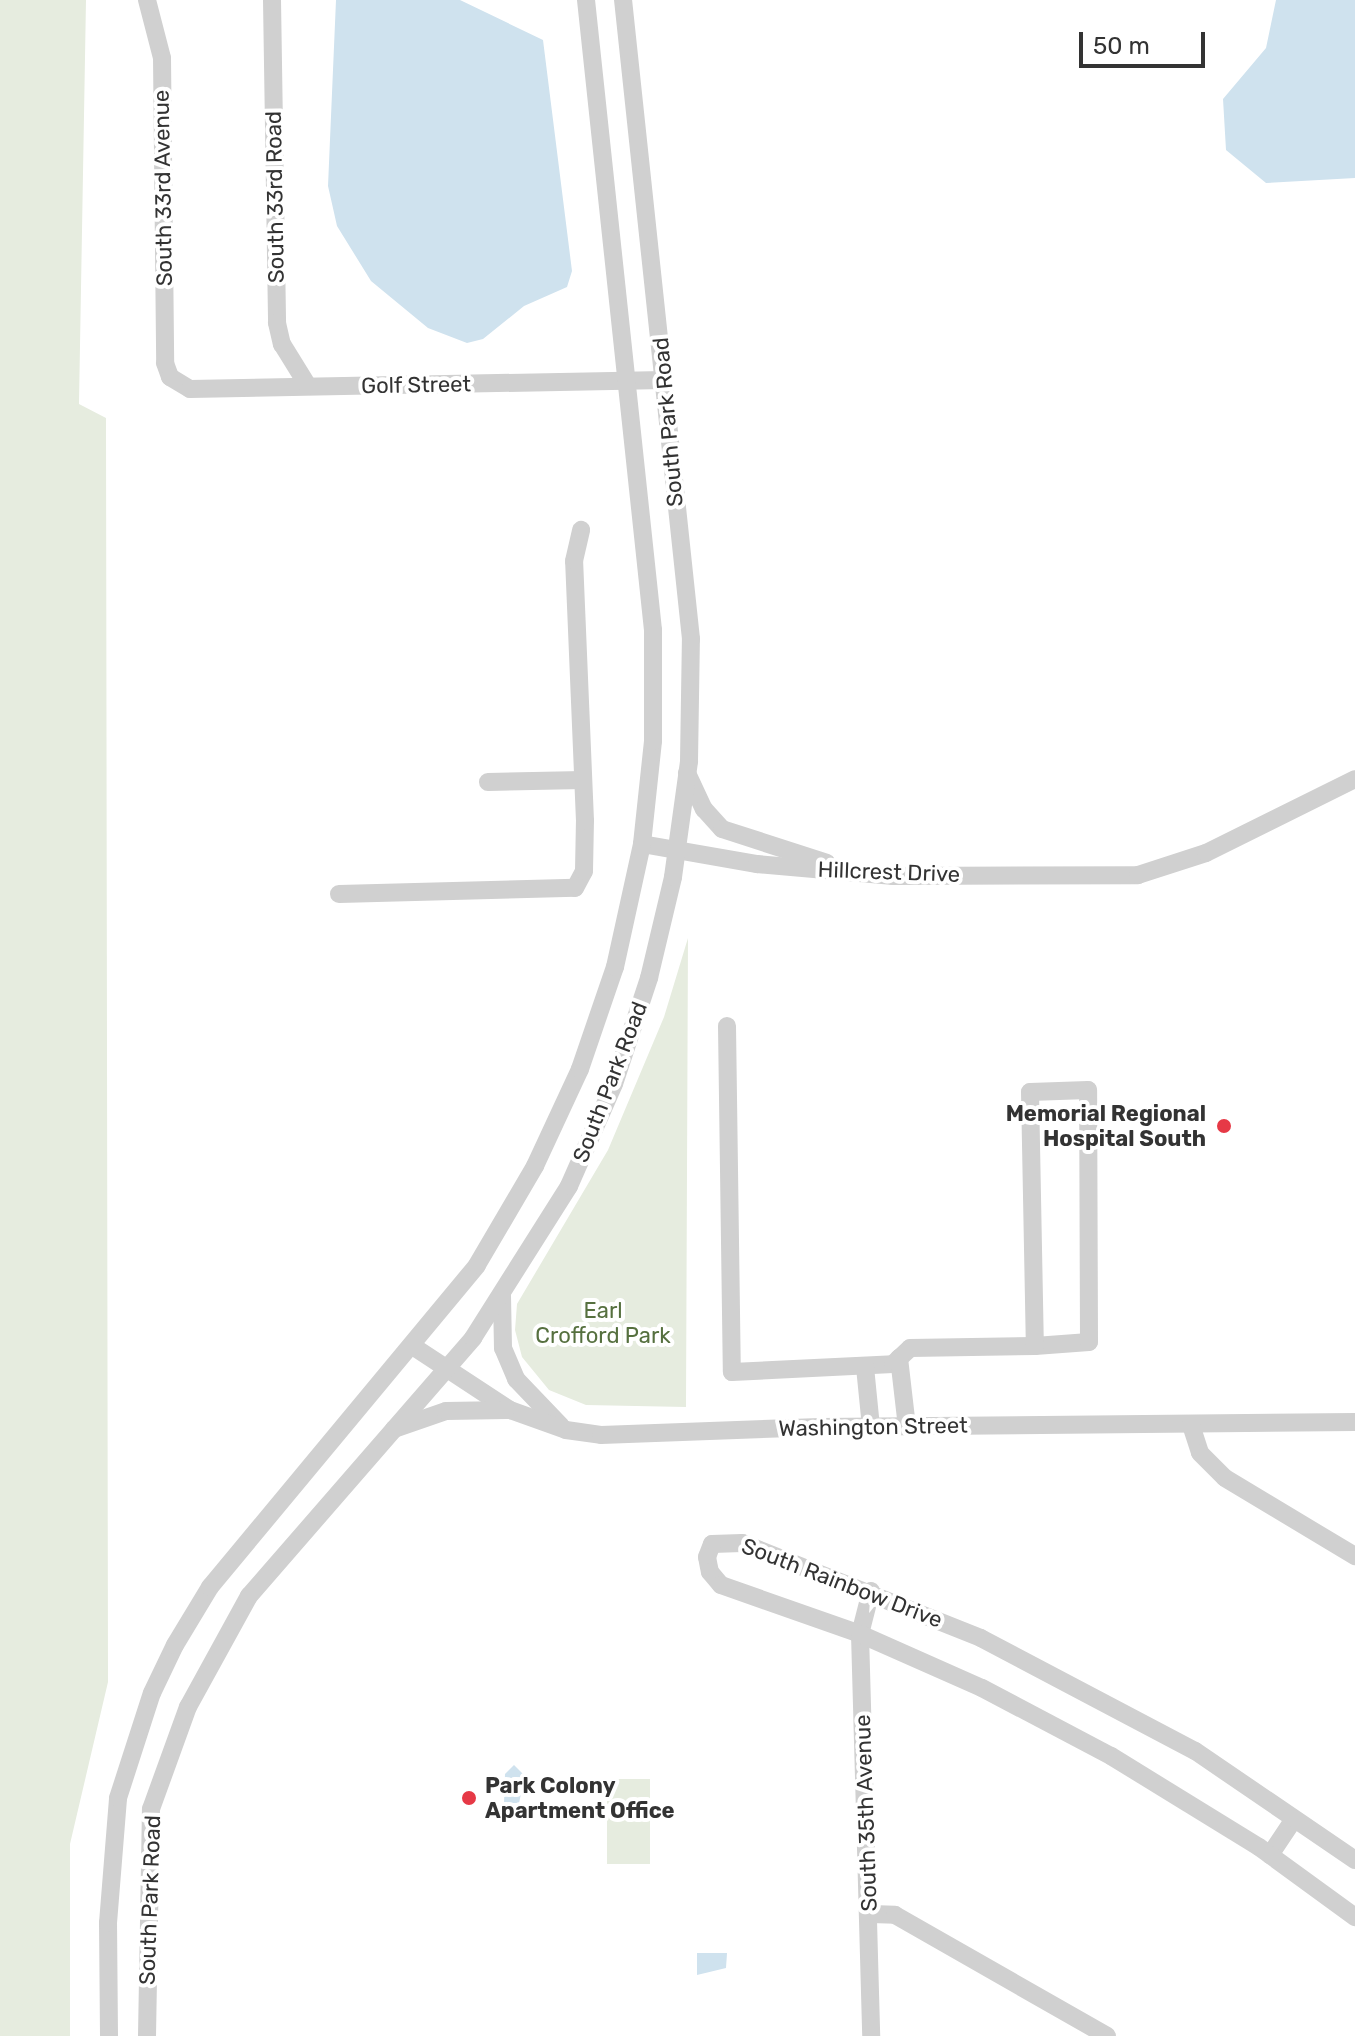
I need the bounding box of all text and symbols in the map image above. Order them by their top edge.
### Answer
scale bar [1083,16,1209,66]
text: 50 m [1093,32,1150,60]
street label: South 33rd Avenue [148,89,178,287]
street label: South 33rd Road [260,111,290,283]
street label: South Park Road [647,336,689,508]
street label: Golf Street [361,371,471,399]
street label: Hillcrest Drive [817,856,961,888]
street label: South Park Road [567,998,653,1166]
place label: Memorial Regional Hospital South [1006,1100,1206,1152]
marker: Memorial Regional Hospital South [1213,1115,1235,1137]
park label: Earl Crofford Park [535,1297,671,1348]
street label: Washington Street [778,1412,968,1442]
street label: South Rainbow Drive [738,1532,946,1634]
street label: South 35th Avenue [849,1714,883,1912]
place label: Park Colony Apartment Office [485,1772,675,1824]
marker: Park Colony Apartment Office [460,1789,478,1807]
street label: South Park Road [134,1814,166,1986]

